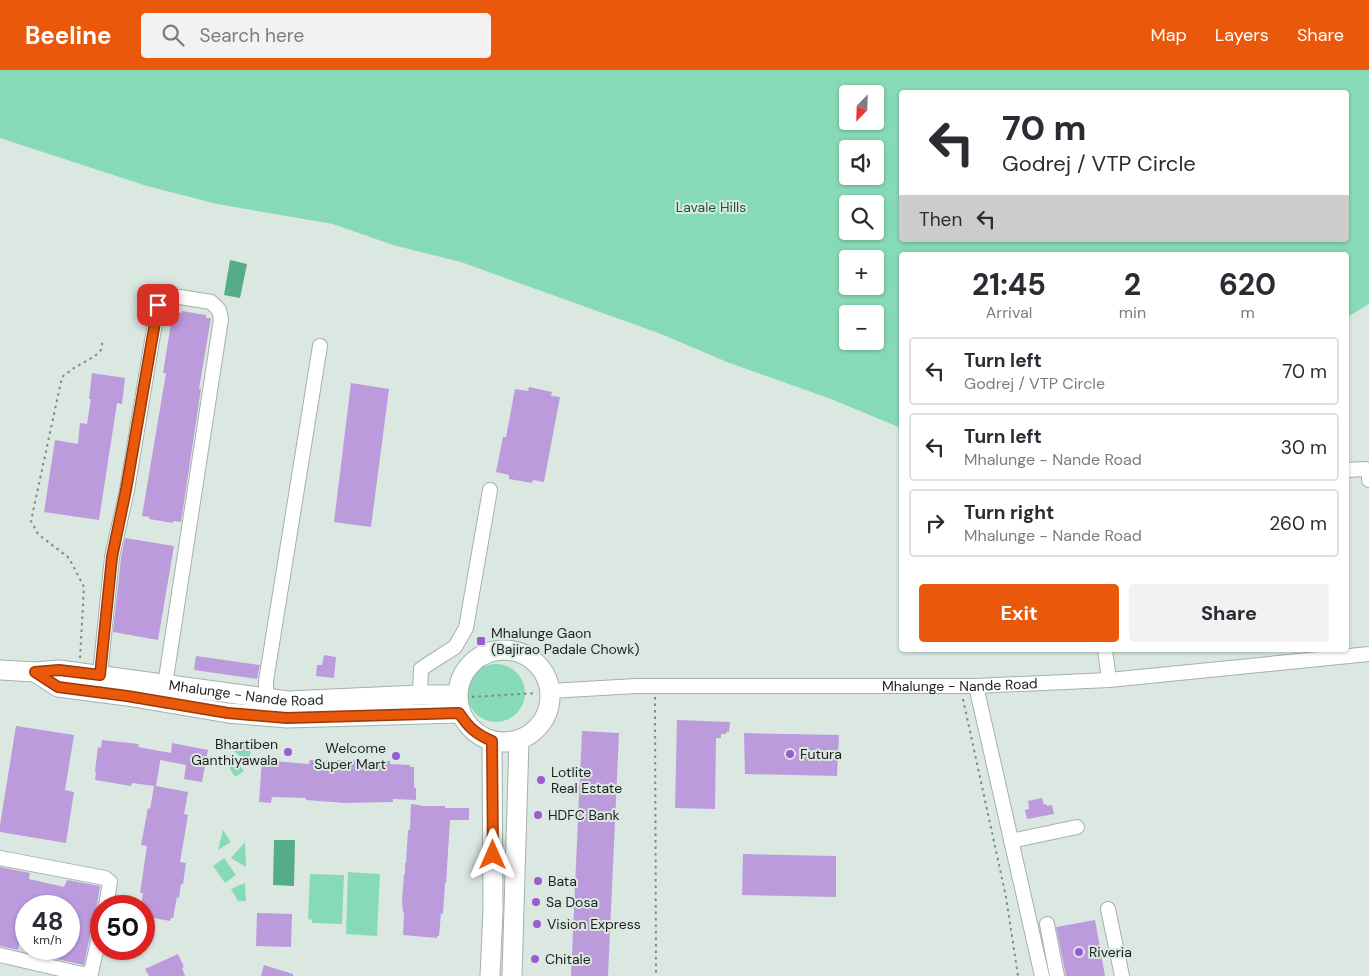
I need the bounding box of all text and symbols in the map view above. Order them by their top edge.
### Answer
search box [141,13,491,58]
text: Beeline [25,20,111,51]
icon: search [159,21,187,49]
text: Search here [199,23,304,48]
text: Map [1151,23,1187,47]
text: Layers [1215,23,1269,47]
text: Share [1297,23,1344,47]
north arrow [839,85,884,130]
map controls [839,85,884,350]
text: 70 m [1002,105,1086,151]
icon: left [919,110,984,175]
button: sound [839,140,884,185]
text: Godrej / VTP Circle [1002,149,1196,178]
button: search [839,195,884,240]
park label: Lavale Hills [676,198,746,216]
icon: left [972,205,1000,233]
text: Then [919,207,962,232]
button: + [839,250,884,295]
text: 21:45 [972,265,1046,304]
text: 2 [1124,265,1141,304]
text: 620 [1219,265,1276,304]
pin [137,284,179,326]
icon: arrive [144,291,172,319]
text: Arrival [986,302,1032,323]
text: min [1119,302,1146,323]
text: m [1240,302,1255,323]
button: − [839,305,884,350]
text: Turn left [964,348,1042,373]
icon: left [921,357,949,385]
text: 70 m [1282,359,1327,384]
text: Godrej / VTP Circle [964,373,1105,394]
text: Turn left [964,424,1042,449]
icon: left [921,433,949,461]
text: 30 m [1281,435,1327,460]
text: Mhalunge - Nande Road [964,449,1142,470]
text: Turn right [964,500,1054,525]
icon: right [921,509,949,537]
text: 260 m [1269,511,1327,536]
text: Mhalunge - Nande Road [964,525,1142,546]
button: Exit [919,584,1119,642]
button: Share [1129,584,1329,642]
place label: Mhalunge Gaon (Bajirao Padale Chowk) [491,624,640,658]
marker: Mhalunge Gaon (Bajirao Padale Chowk) [475,635,487,647]
street label: Mhalunge - Nande Road [882,674,1038,695]
street label: Mhalunge - Nande Road [168,676,324,710]
place label: Bhartiben Ganthiyawala [191,735,278,769]
place label: Welcome Super Mart [314,739,386,773]
place label: Futura [800,745,842,763]
marker: Bhartiben Ganthiyawala [282,746,294,758]
marker: Futura [784,748,796,760]
marker: Welcome Super Mart [390,750,402,762]
place label: Lotlite Real Estate [551,763,622,797]
marker: Lotlite Real Estate [535,774,547,786]
place label: HDFC Bank [548,806,620,824]
marker: HDFC Bank [532,809,544,821]
position arrow [466,828,518,880]
place label: Bata [548,872,577,890]
marker: Bata [532,875,544,887]
place label: Sa Dosa [546,893,598,911]
speed limit sign: 50 [90,895,155,960]
marker: Sa Dosa [530,896,542,908]
text: 48 [31,905,64,938]
place label: Vision Express [547,915,641,933]
marker: Vision Express [531,918,543,930]
text: km/h [33,932,62,948]
place label: Riveria [1089,943,1132,961]
marker: Riveria [1073,946,1085,958]
place label: Chitale [545,950,591,968]
marker: Chitale [529,953,541,965]

